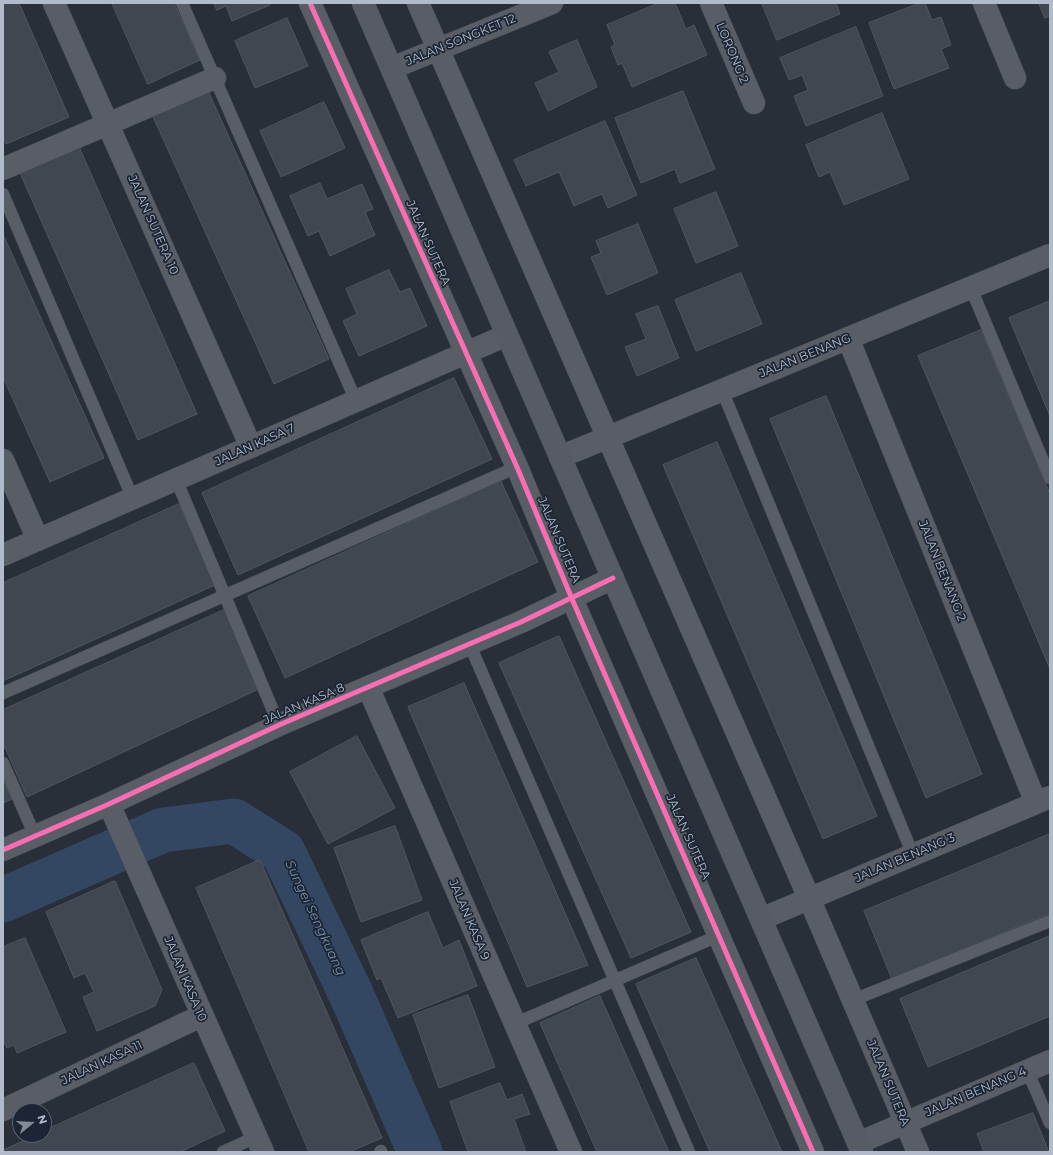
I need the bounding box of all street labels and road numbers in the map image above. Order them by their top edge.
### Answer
street label: JALAN SONGKET 12 [404,11,518,69]
street label: LORONG 2 [713,20,751,86]
street label: JALAN SUTERA 10 [125,173,181,277]
street label: JALAN SUTERA [403,198,453,288]
street label: JALAN BENANG [757,331,853,381]
street label: JALAN KASA 7 [213,421,297,469]
street label: JALAN SUTERA [534,495,584,585]
street label: JALAN BENANG 2 [915,518,969,624]
street label: JALAN KASA 8 [261,680,347,728]
street label: JALAN SUTERA [663,792,713,882]
street label: JALAN BENANG 3 [853,830,957,886]
street label: JALAN KASA 9 [446,877,492,963]
street label: JALAN KASA 10 [161,934,209,1024]
street label: JALAN KASA 11 [59,1038,145,1088]
street label: JALAN SUTERA [863,1038,913,1128]
street label: JALAN BENANG 4 [923,1064,1029,1120]

